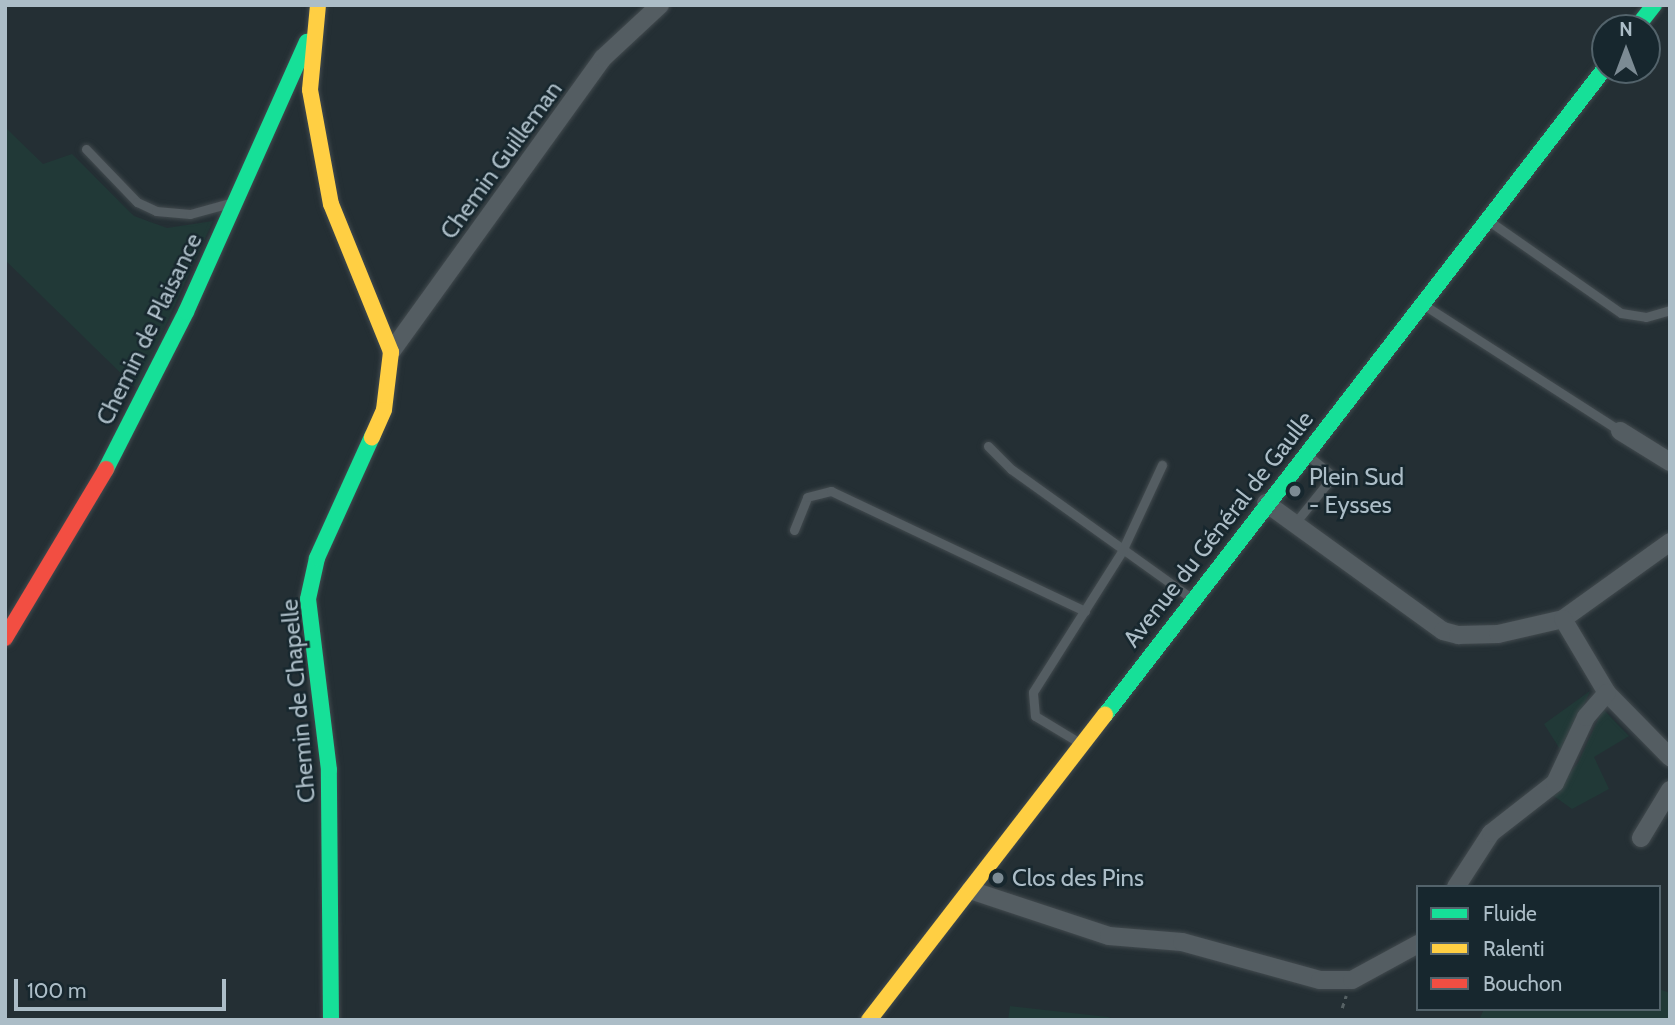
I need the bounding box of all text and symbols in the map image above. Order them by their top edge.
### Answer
north arrow [1591,14,1661,84]
text: N [1619,18,1633,41]
street label: Chemin Guilleman [434,75,568,245]
street label: Chemin de Plaisance [90,228,208,430]
street label: Avenue du Général de Gaulle [1117,405,1319,653]
place label: Plein Sud - Eysses [1309,463,1404,519]
marker: Plein Sud - Eysses [1287,483,1303,499]
street label: Chemin de Chapelle [275,598,321,804]
place label: Clos des Pins [1012,864,1144,892]
marker: Clos des Pins [990,870,1006,886]
legend [1416,885,1661,1011]
text: Fluide [1483,901,1537,926]
text: Ralenti [1483,936,1544,961]
scale bar [18,965,229,1009]
text: Bouchon [1483,971,1562,996]
text: 100 m [27,978,86,1003]

